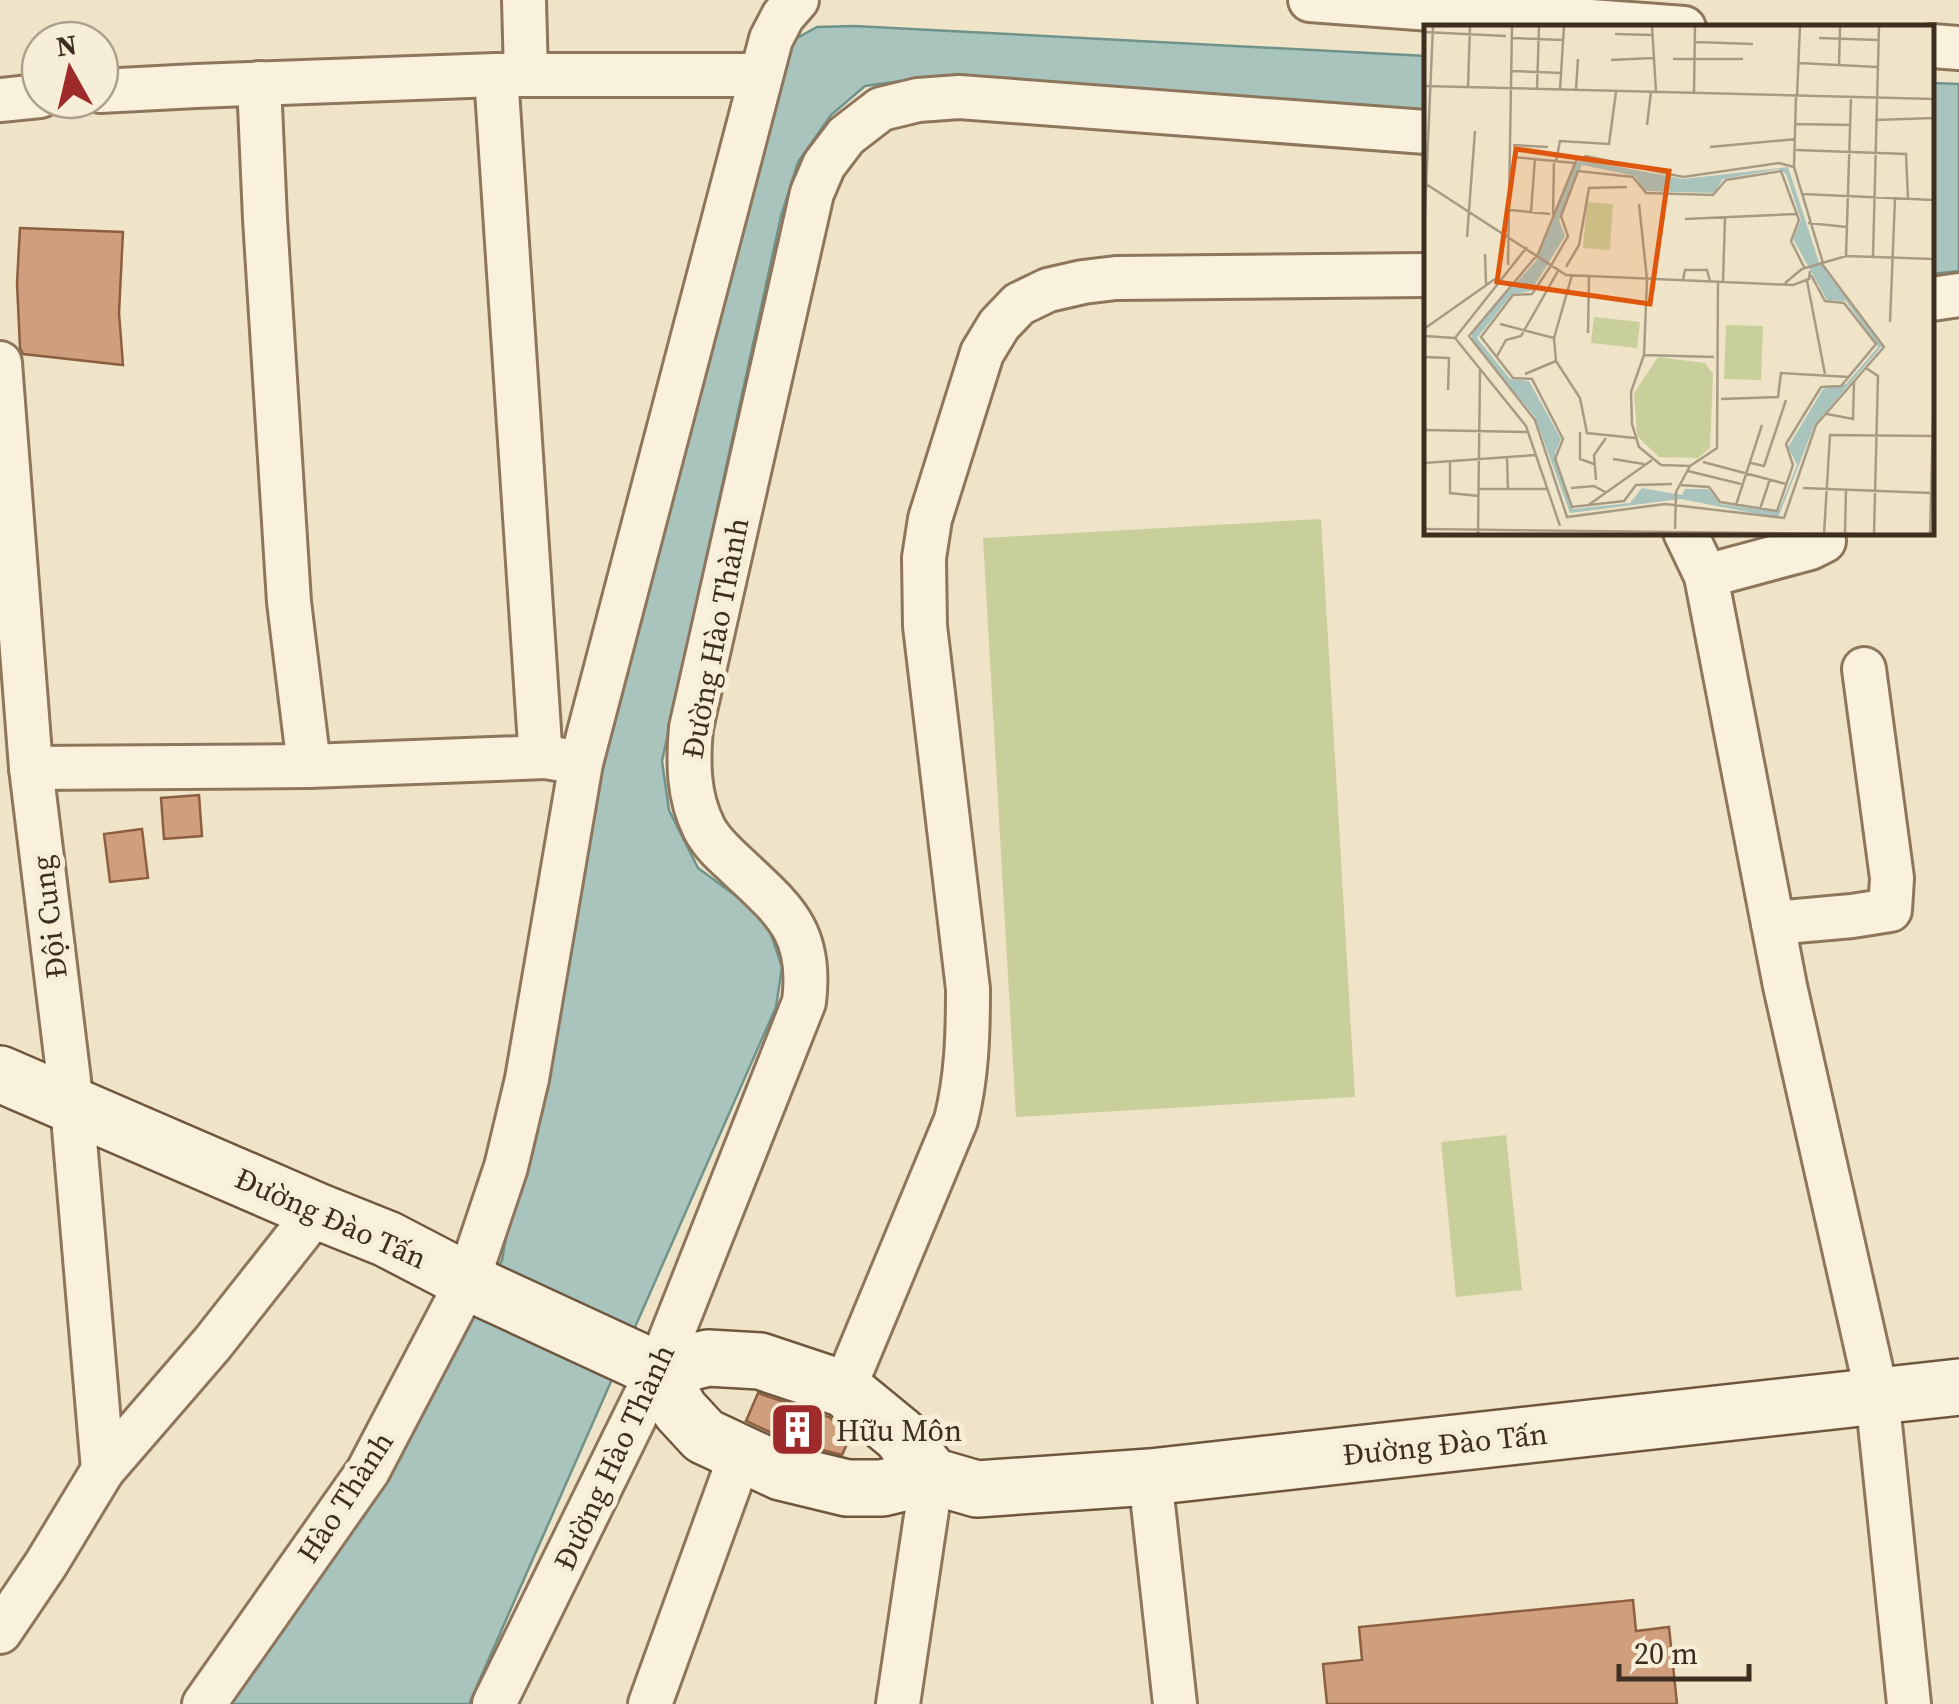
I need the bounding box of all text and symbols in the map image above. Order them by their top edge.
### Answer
north arrow [20,20,120,120]
text: N [54,25,79,65]
inset map [1424,25,1934,535]
street label: Đường Hào Thành [672,514,758,762]
street label: Đội Cung [21,853,77,981]
street label: Đường Đào Tấn [229,1157,433,1279]
street label: Đường Hào Thành [544,1337,684,1577]
building icon: Hữu Môn [767,1400,827,1460]
place label: Hữu Môn [836,1410,962,1451]
street label: Đường Đào Tấn [1341,1413,1549,1475]
street label: Hào Thành [287,1423,403,1571]
scale bar [1619,1619,1749,1681]
text: 20 m [1634,1633,1698,1674]

